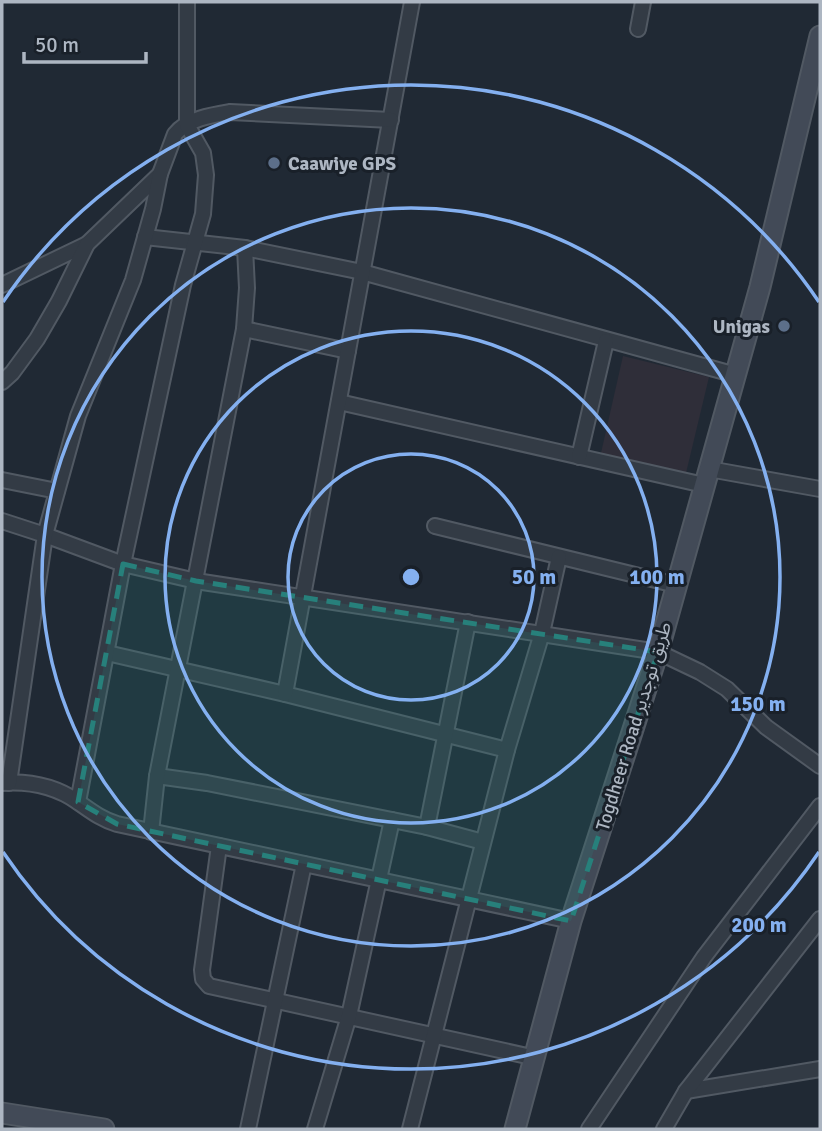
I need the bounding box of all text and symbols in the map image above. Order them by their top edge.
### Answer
scale bar [24,21,147,65]
text: 50 m [35,32,79,58]
place label: Caawiye GPS [288,152,397,176]
marker: Caawiye GPS [266,155,282,171]
place label: Unigas [713,315,770,339]
marker: Unigas [776,318,792,334]
text: 50 m [512,564,556,590]
text: 100 m [629,564,685,590]
centre of rings [399,565,423,589]
street label: Togdheer Road طريق توجدير [591,619,677,834]
text: 150 m [730,691,786,717]
text: 200 m [731,912,787,938]

